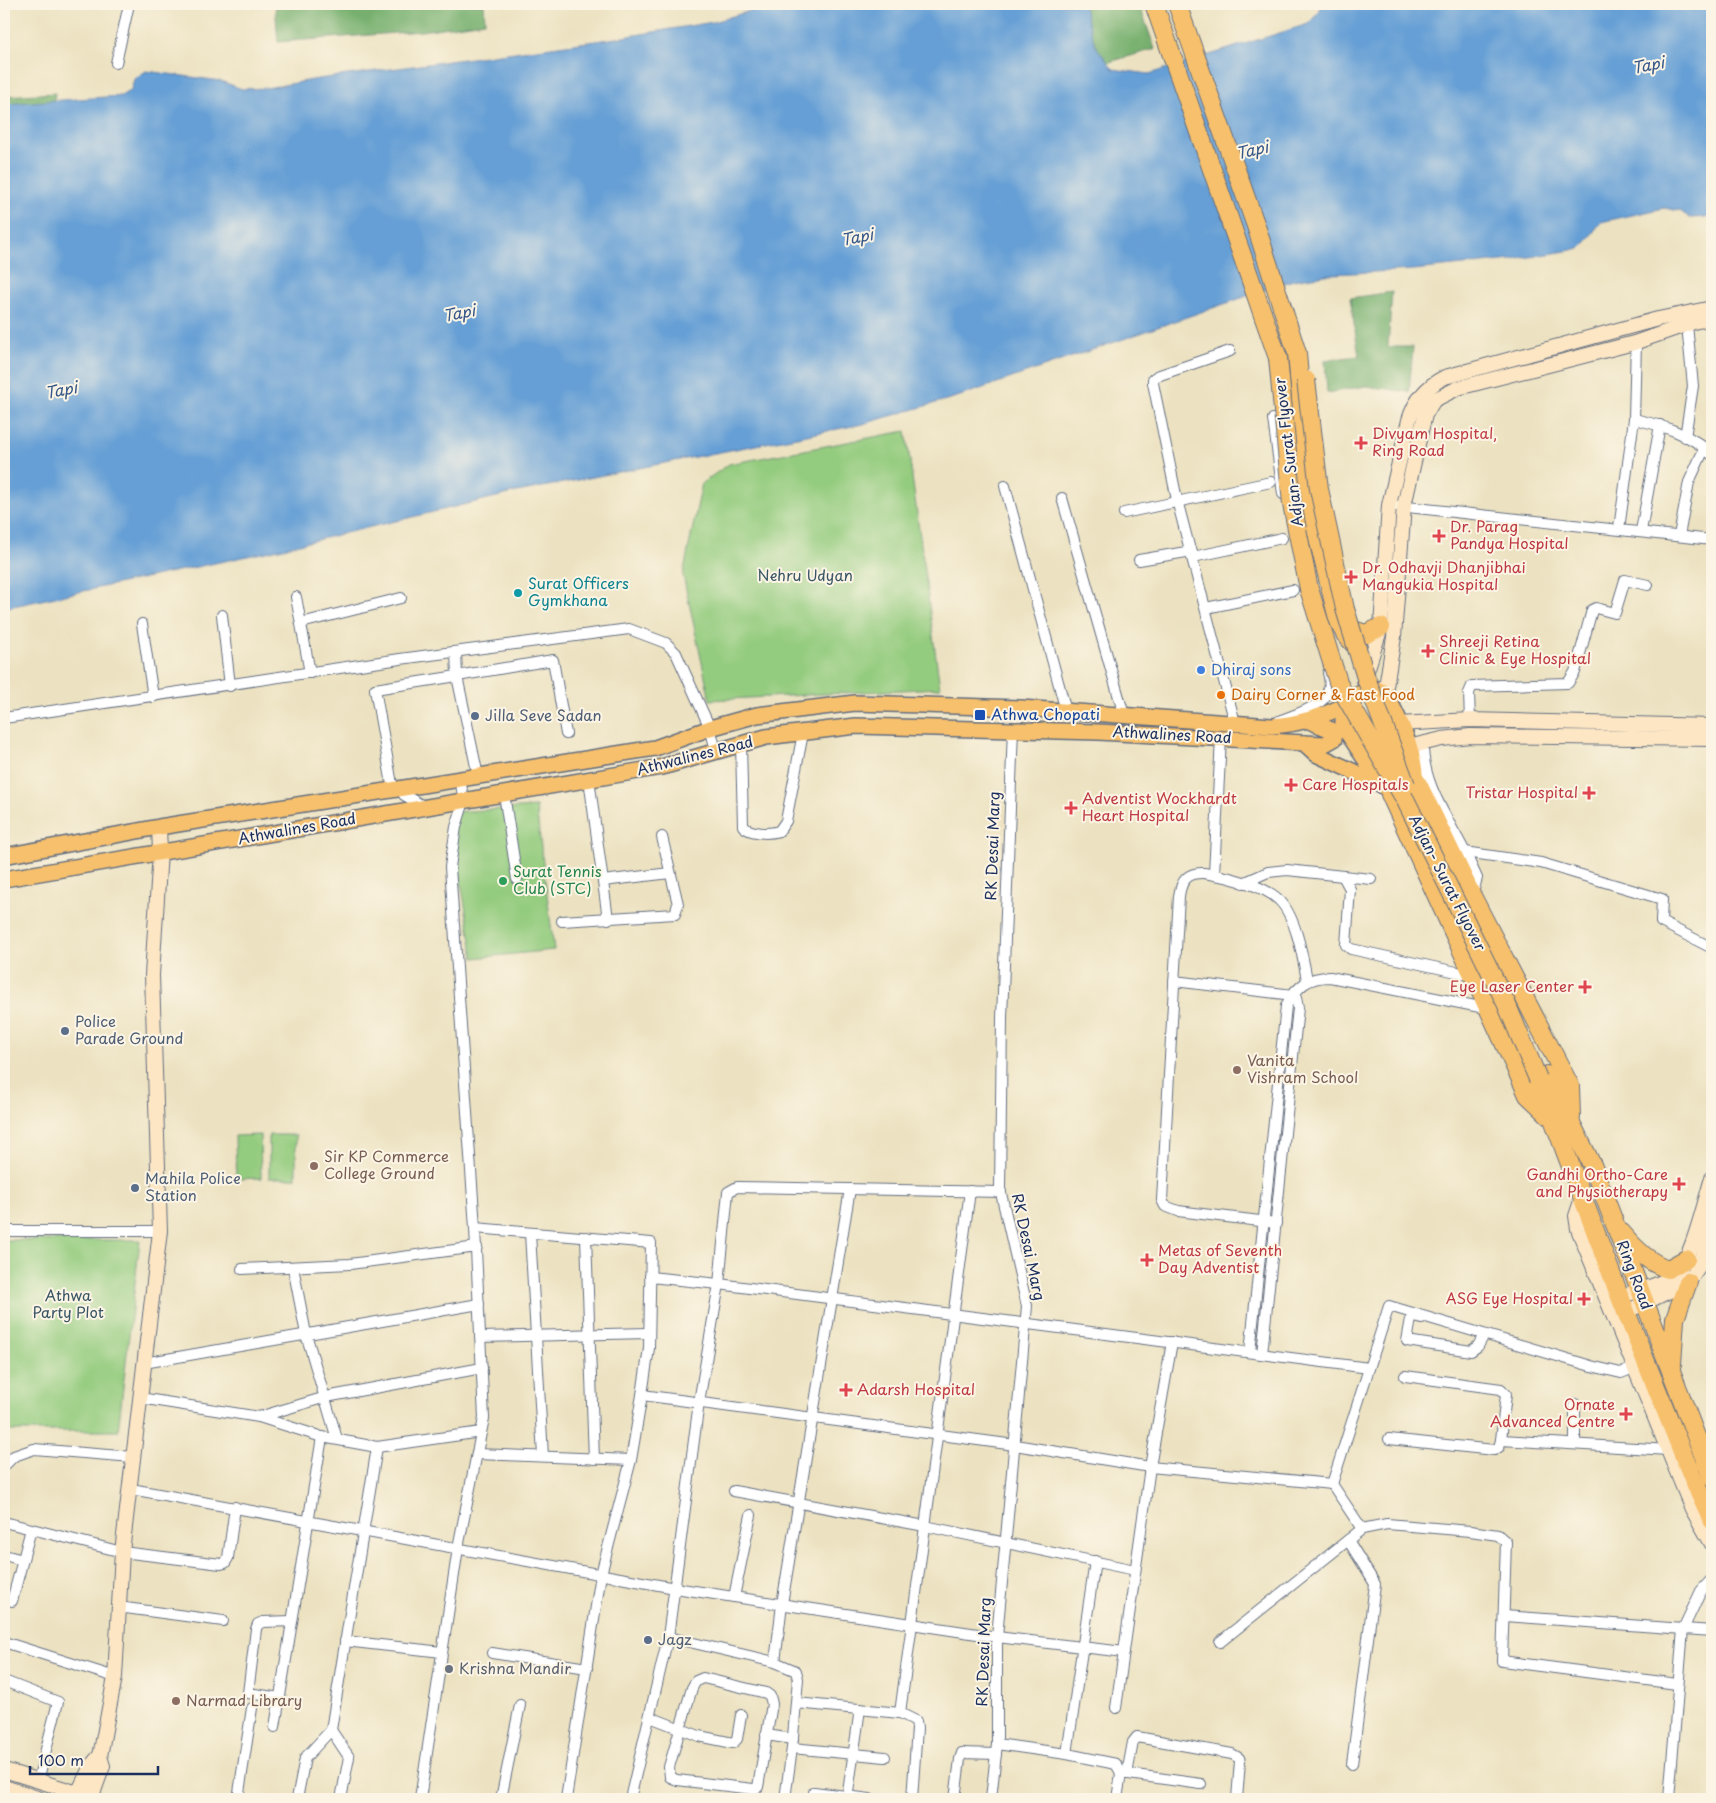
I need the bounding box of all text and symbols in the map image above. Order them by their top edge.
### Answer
water label: Tapi [1630,49,1668,79]
water label: Tapi [1233,133,1273,164]
water label: Tapi [839,221,877,251]
water label: Tapi [441,297,479,327]
water label: Tapi [43,374,81,404]
street label: Adjan- Surat Flyover [1267,375,1308,528]
place label: Divyam Hospital, Ring Road [1372,421,1497,461]
marker: Divyam Hospital, Ring Road [1354,436,1368,450]
place label: Dr. Parag Pandya Hospital [1450,514,1569,554]
marker: Dr. Parag Pandya Hospital [1432,529,1446,543]
place label: Dr. Odhavji Dhanjibhai Mangukia Hospital [1362,555,1526,595]
park label: Nehru Udyan [757,563,853,586]
marker: Dr. Odhavji Dhanjibhai Mangukia Hospital [1344,570,1358,584]
place label: Surat Officers Gymkhana [528,571,629,611]
marker: Surat Officers Gymkhana [512,587,524,599]
place label: Shreeji Retina Clinic & Eye Hospital [1439,629,1591,669]
marker: Shreeji Retina Clinic & Eye Hospital [1421,644,1435,658]
place label: Dhiraj sons [1211,657,1292,680]
marker: Dhiraj sons [1195,664,1207,676]
place label: Dairy Corner & Fast Food [1231,682,1415,705]
marker: Dairy Corner & Fast Food [1215,689,1227,701]
place label: Athwa Chopati [991,702,1100,725]
place label: Jilla Seve Sadan [485,703,602,726]
marker: Athwa Chopati [973,708,987,722]
marker: Jilla Seve Sadan [469,710,481,722]
street label: Athwalines Road [1112,719,1232,748]
street label: Athwalines Road [634,729,755,780]
place label: Care Hospitals [1302,772,1409,795]
marker: Care Hospitals [1284,778,1298,792]
place label: Tristar Hospital [1465,780,1578,803]
place label: Adventist Wockhardt Heart Hospital [1082,786,1237,826]
marker: Tristar Hospital [1582,786,1596,800]
street label: RK Desai Marg [978,791,1005,901]
marker: Adventist Wockhardt Heart Hospital [1064,801,1078,815]
street label: Athwalines Road [236,806,358,849]
street label: Adjan- Surat Flyover [1404,810,1493,955]
place label: Surat Tennis Club (STC) [513,859,602,899]
marker: Surat Tennis Club (STC) [497,875,509,887]
place label: Eye Laser Center [1450,974,1574,997]
marker: Eye Laser Center [1578,980,1592,994]
place label: Police Parade Ground [75,1009,183,1049]
marker: Police Parade Ground [59,1025,71,1037]
place label: Vanita Vishram School [1247,1048,1358,1088]
marker: Vanita Vishram School [1231,1064,1243,1076]
place label: Sir KP Commerce College Ground [324,1144,449,1184]
marker: Sir KP Commerce College Ground [308,1160,320,1172]
place label: Gandhi Ortho-Care and Physiotherapy [1526,1162,1668,1202]
place label: Mahila Police Station [145,1166,240,1206]
marker: Gandhi Ortho-Care and Physiotherapy [1672,1177,1686,1191]
marker: Mahila Police Station [129,1182,141,1194]
street label: RK Desai Marg [1007,1191,1052,1302]
street label: Ring Road [1612,1236,1659,1313]
place label: Metas of Seventh Day Adventist [1158,1238,1282,1278]
marker: Metas of Seventh Day Adventist [1140,1253,1154,1267]
park label: Athwa Party Plot [32,1283,104,1323]
place label: ASG Eye Hospital [1446,1286,1573,1309]
marker: ASG Eye Hospital [1577,1292,1591,1306]
place label: Adarsh Hospital [857,1377,975,1400]
marker: Adarsh Hospital [839,1383,853,1397]
place label: Ornate Advanced Centre [1490,1392,1615,1432]
marker: Ornate Advanced Centre [1619,1407,1633,1421]
street label: RK Desai Marg [969,1597,996,1707]
place label: Jagz [658,1627,692,1650]
marker: Jagz [642,1634,654,1646]
place label: Krishna Mandir [459,1656,571,1679]
marker: Krishna Mandir [443,1663,455,1675]
place label: Narmad Library [186,1688,302,1711]
marker: Narmad Library [170,1695,182,1707]
scale bar [30,1743,158,1775]
text: 100 m [38,1748,84,1771]

